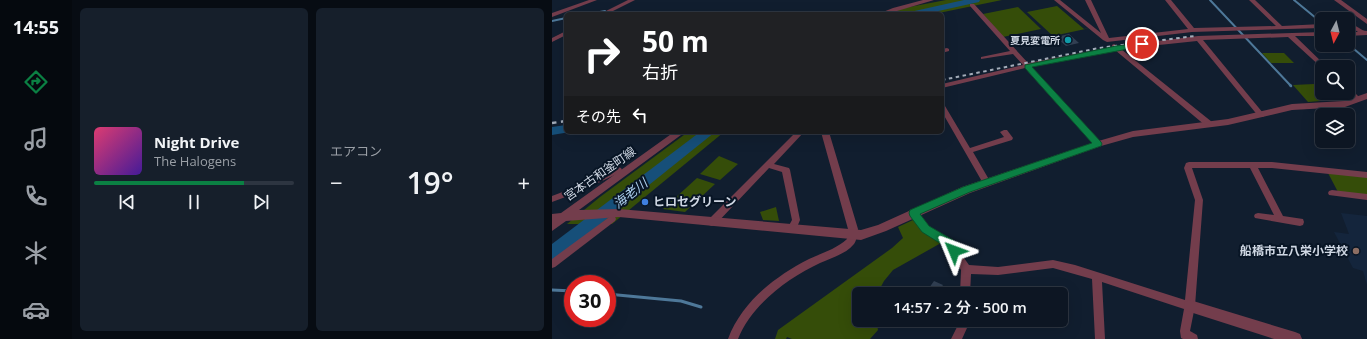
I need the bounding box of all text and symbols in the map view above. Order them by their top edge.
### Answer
north arrow [1315,12,1355,52]
map controls [1315,12,1355,148]
text: 14:55 [13,15,59,39]
text: 50 m [642,22,709,60]
pin [1125,27,1159,61]
icon: right [576,28,628,80]
place label: 夏見変電所 [1010,33,1060,47]
icon: arrive [1131,33,1153,55]
marker: 夏見変電所 [1063,35,1073,45]
text: 右折 [642,60,678,84]
button: search [1315,60,1355,100]
icon: directions [22,68,50,96]
icon: left [629,104,651,126]
text: その先 [576,106,621,126]
button: layers [1315,108,1355,148]
icon: music [22,125,50,153]
text: Night Drive [154,132,239,152]
text: エアコン [330,142,382,160]
street label: 宮本古和釜町線 [560,143,639,205]
text: The Halogens [154,152,236,170]
text: 19° [406,162,454,203]
text: − [330,167,343,197]
text: + [517,167,530,197]
water label: 海老川 [609,173,652,212]
icon: phone [22,182,50,210]
icon: previous [116,191,138,213]
icon: pause [183,191,205,213]
icon: next [250,191,272,213]
place label: ヒロセグリーン [653,193,736,210]
marker: ヒロセグリーン [640,197,650,207]
position arrow [933,230,975,272]
icon: climate [22,239,50,267]
place label: 船橋市立八栄小学校 [1240,242,1348,259]
marker: 船橋市立八栄小学校 [1351,246,1361,256]
speed limit sign: 30 [564,275,616,327]
icon: car [22,296,50,324]
text: 14:57 · 2 分 · 500 m [893,297,1027,317]

